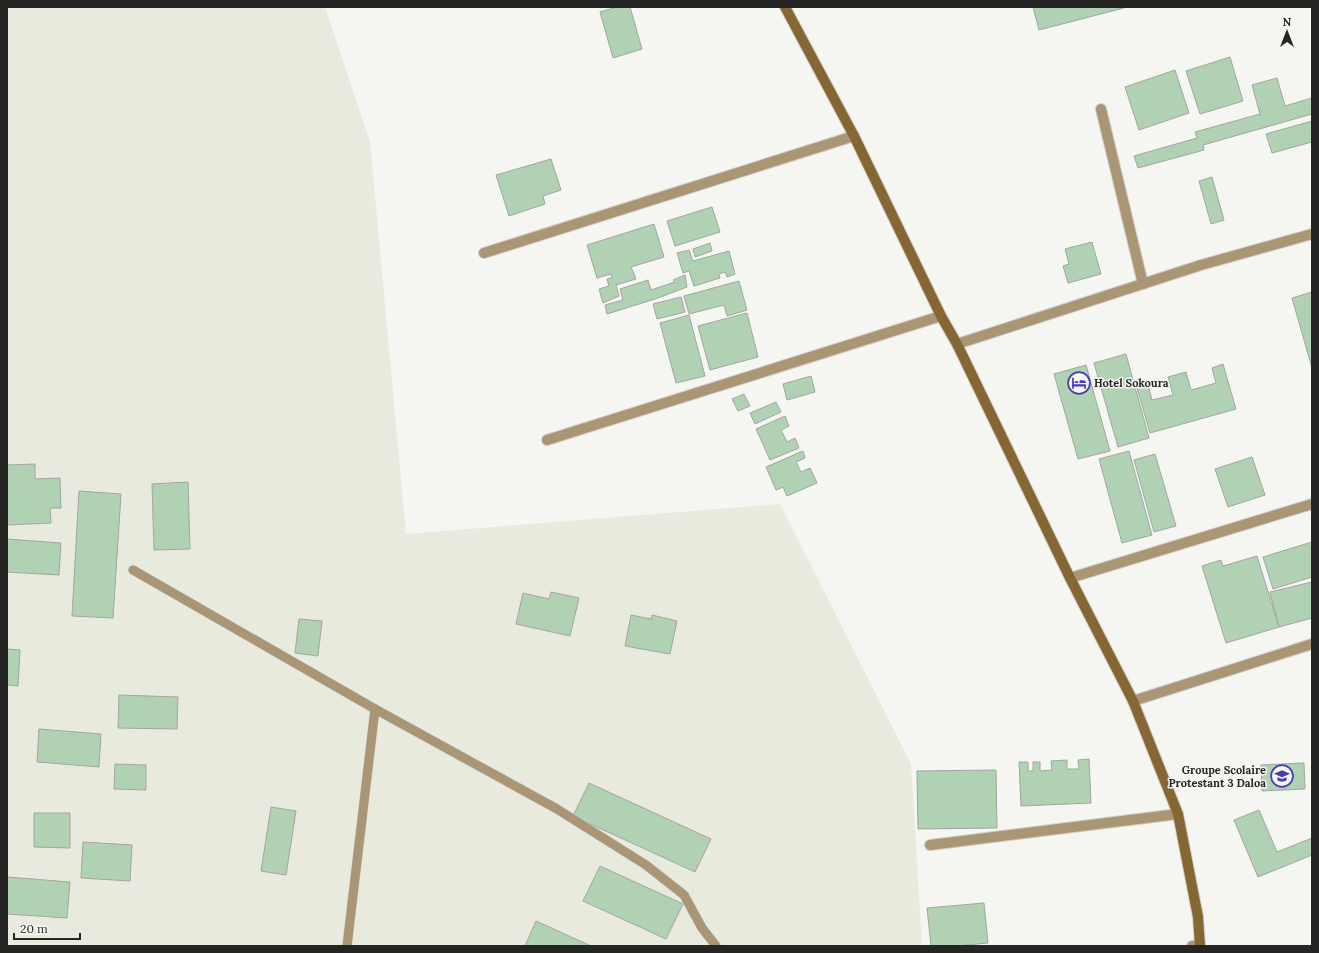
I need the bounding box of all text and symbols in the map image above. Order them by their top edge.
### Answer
north arrow [1267,12,1307,52]
text: N [1283,15,1292,29]
hotel icon: Hotel Sokoura [1066,370,1092,396]
place label: Hotel Sokoura [1094,376,1169,390]
place label: Groupe Scolaire Protestant 3 Daloa [1169,763,1266,790]
school or university icon: Groupe Scolaire Protestant 3 Daloa [1269,763,1295,789]
scale bar [14,915,80,941]
text: 20 m [20,921,48,936]

